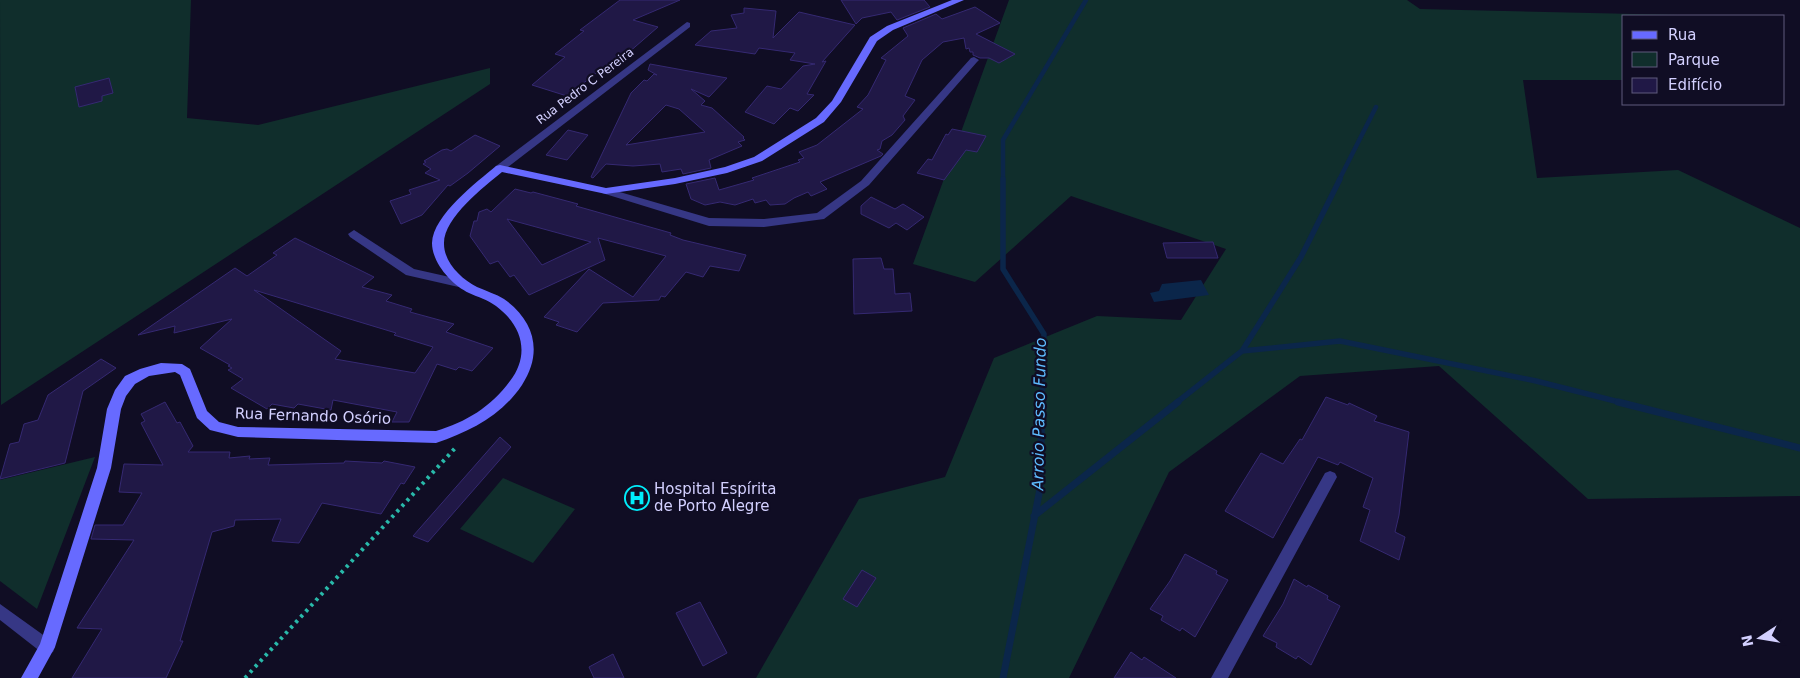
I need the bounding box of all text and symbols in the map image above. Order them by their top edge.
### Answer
legend [1622,15,1785,105]
text: Rua [1668,26,1696,44]
street label: Rua Pedro C Pereira [534,45,636,127]
text: Parque [1668,51,1720,69]
text: Edifício [1668,76,1722,94]
water label: Arroio Passo Fundo [1028,337,1050,492]
street label: Rua Fernando Osório [235,404,391,428]
place label: Hospital Espírita de Porto Alegre [654,480,776,515]
hospital icon: Hospital Espírita de Porto Alegre [624,485,650,511]
north arrow [1735,613,1785,663]
text: N [1738,633,1756,648]

